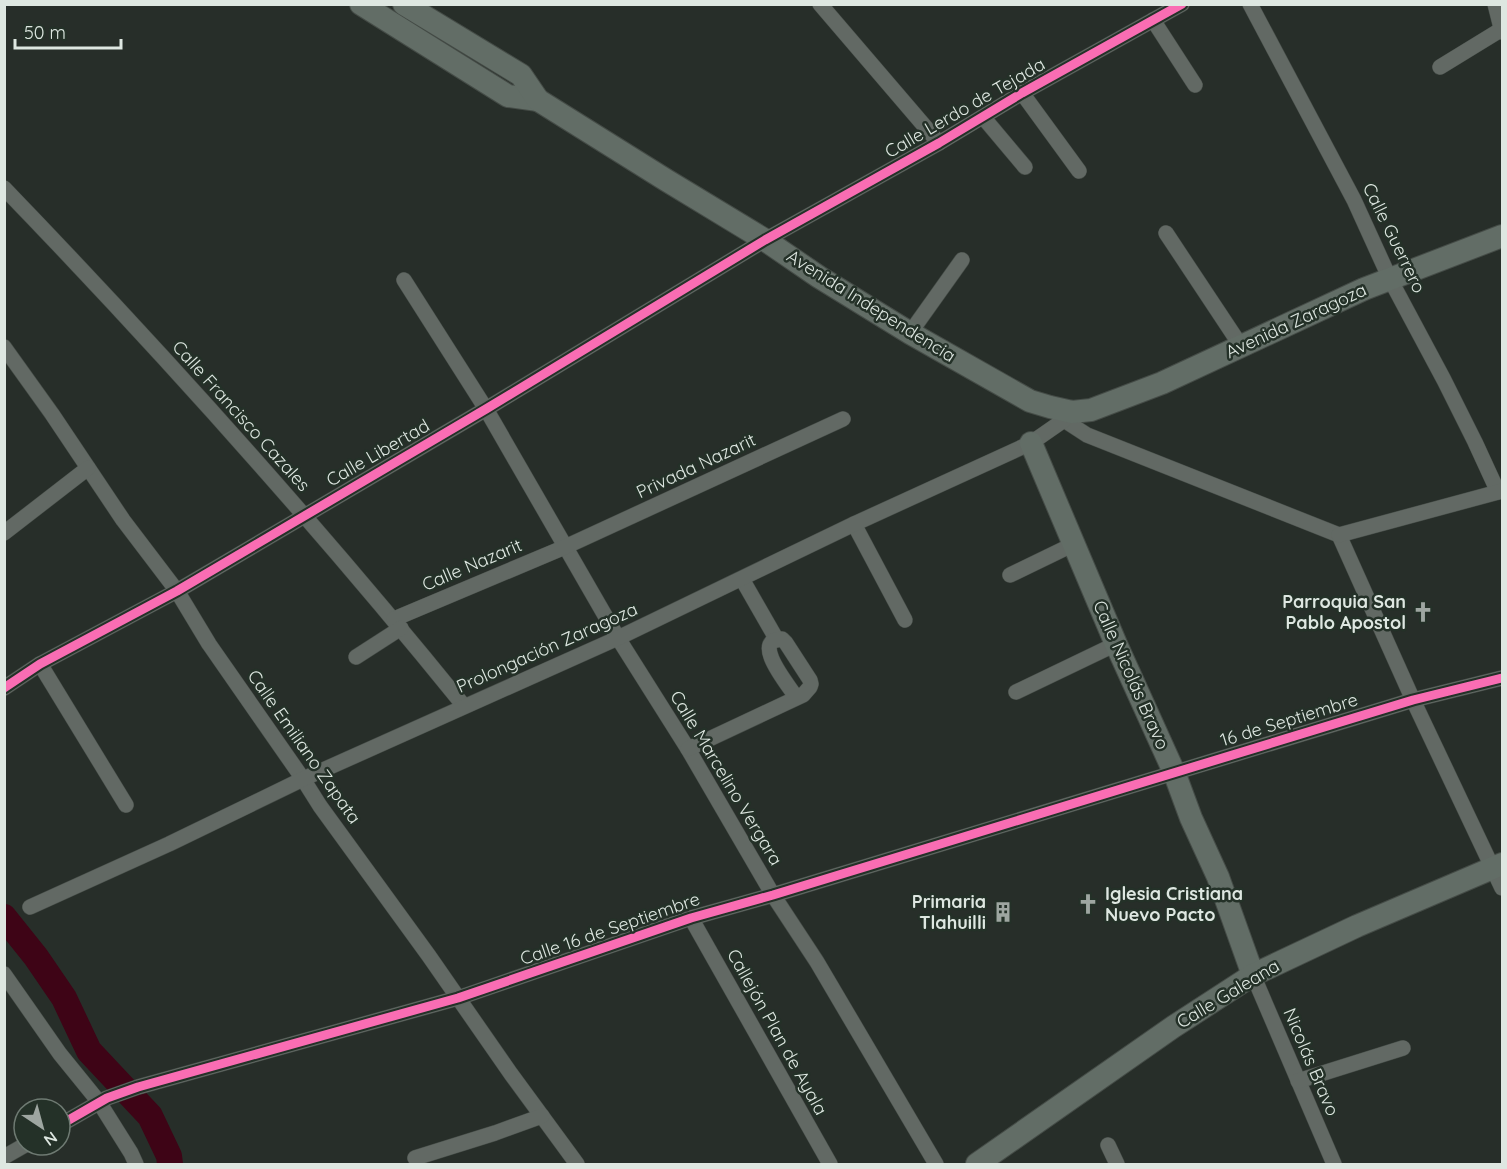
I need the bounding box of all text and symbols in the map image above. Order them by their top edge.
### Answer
scale bar [15,12,122,50]
text: 50 m [24,21,66,44]
street label: Calle Lerdo de Tejada [881,52,1049,163]
street label: Calle Guerrero [1358,179,1431,297]
street label: Avenida Independencia [783,244,960,367]
street label: Avenida Zaragoza [1222,278,1370,363]
street label: Calle Francisco Cazales [167,335,315,496]
street label: Calle Libertad [322,414,433,491]
street label: Privada Nazarit [632,428,759,503]
street label: Calle Nazarit [418,533,525,596]
place label: Parroquia San Pablo Apostol [1282,590,1406,634]
street label: Prolongación Zaragoza [453,597,641,698]
street label: Calle Nicolás Bravo [1088,597,1175,753]
church icon: Parroquia San Pablo Apostol [1411,600,1435,624]
street label: Calle Emiliano Zapata [243,665,366,828]
street label: Calle Marcelino Vergara [665,686,788,869]
street label: 16 de Septiembre [1217,688,1360,751]
place label: Iglesia Cristiana Nuevo Pacto [1105,882,1243,926]
street label: Calle 16 de Septiembre [517,887,703,970]
place label: Primaria Tlahuilli [912,890,986,934]
church icon: Iglesia Cristiana Nuevo Pacto [1076,892,1100,916]
building icon: Primaria Tlahuilli [991,900,1015,924]
street label: Callejón Plan de Ayala [722,945,833,1119]
street label: Calle Galeana [1172,954,1283,1033]
street label: Nicolás Bravo [1278,1004,1345,1119]
north arrow [12,1097,72,1157]
text: N [40,1128,61,1151]

